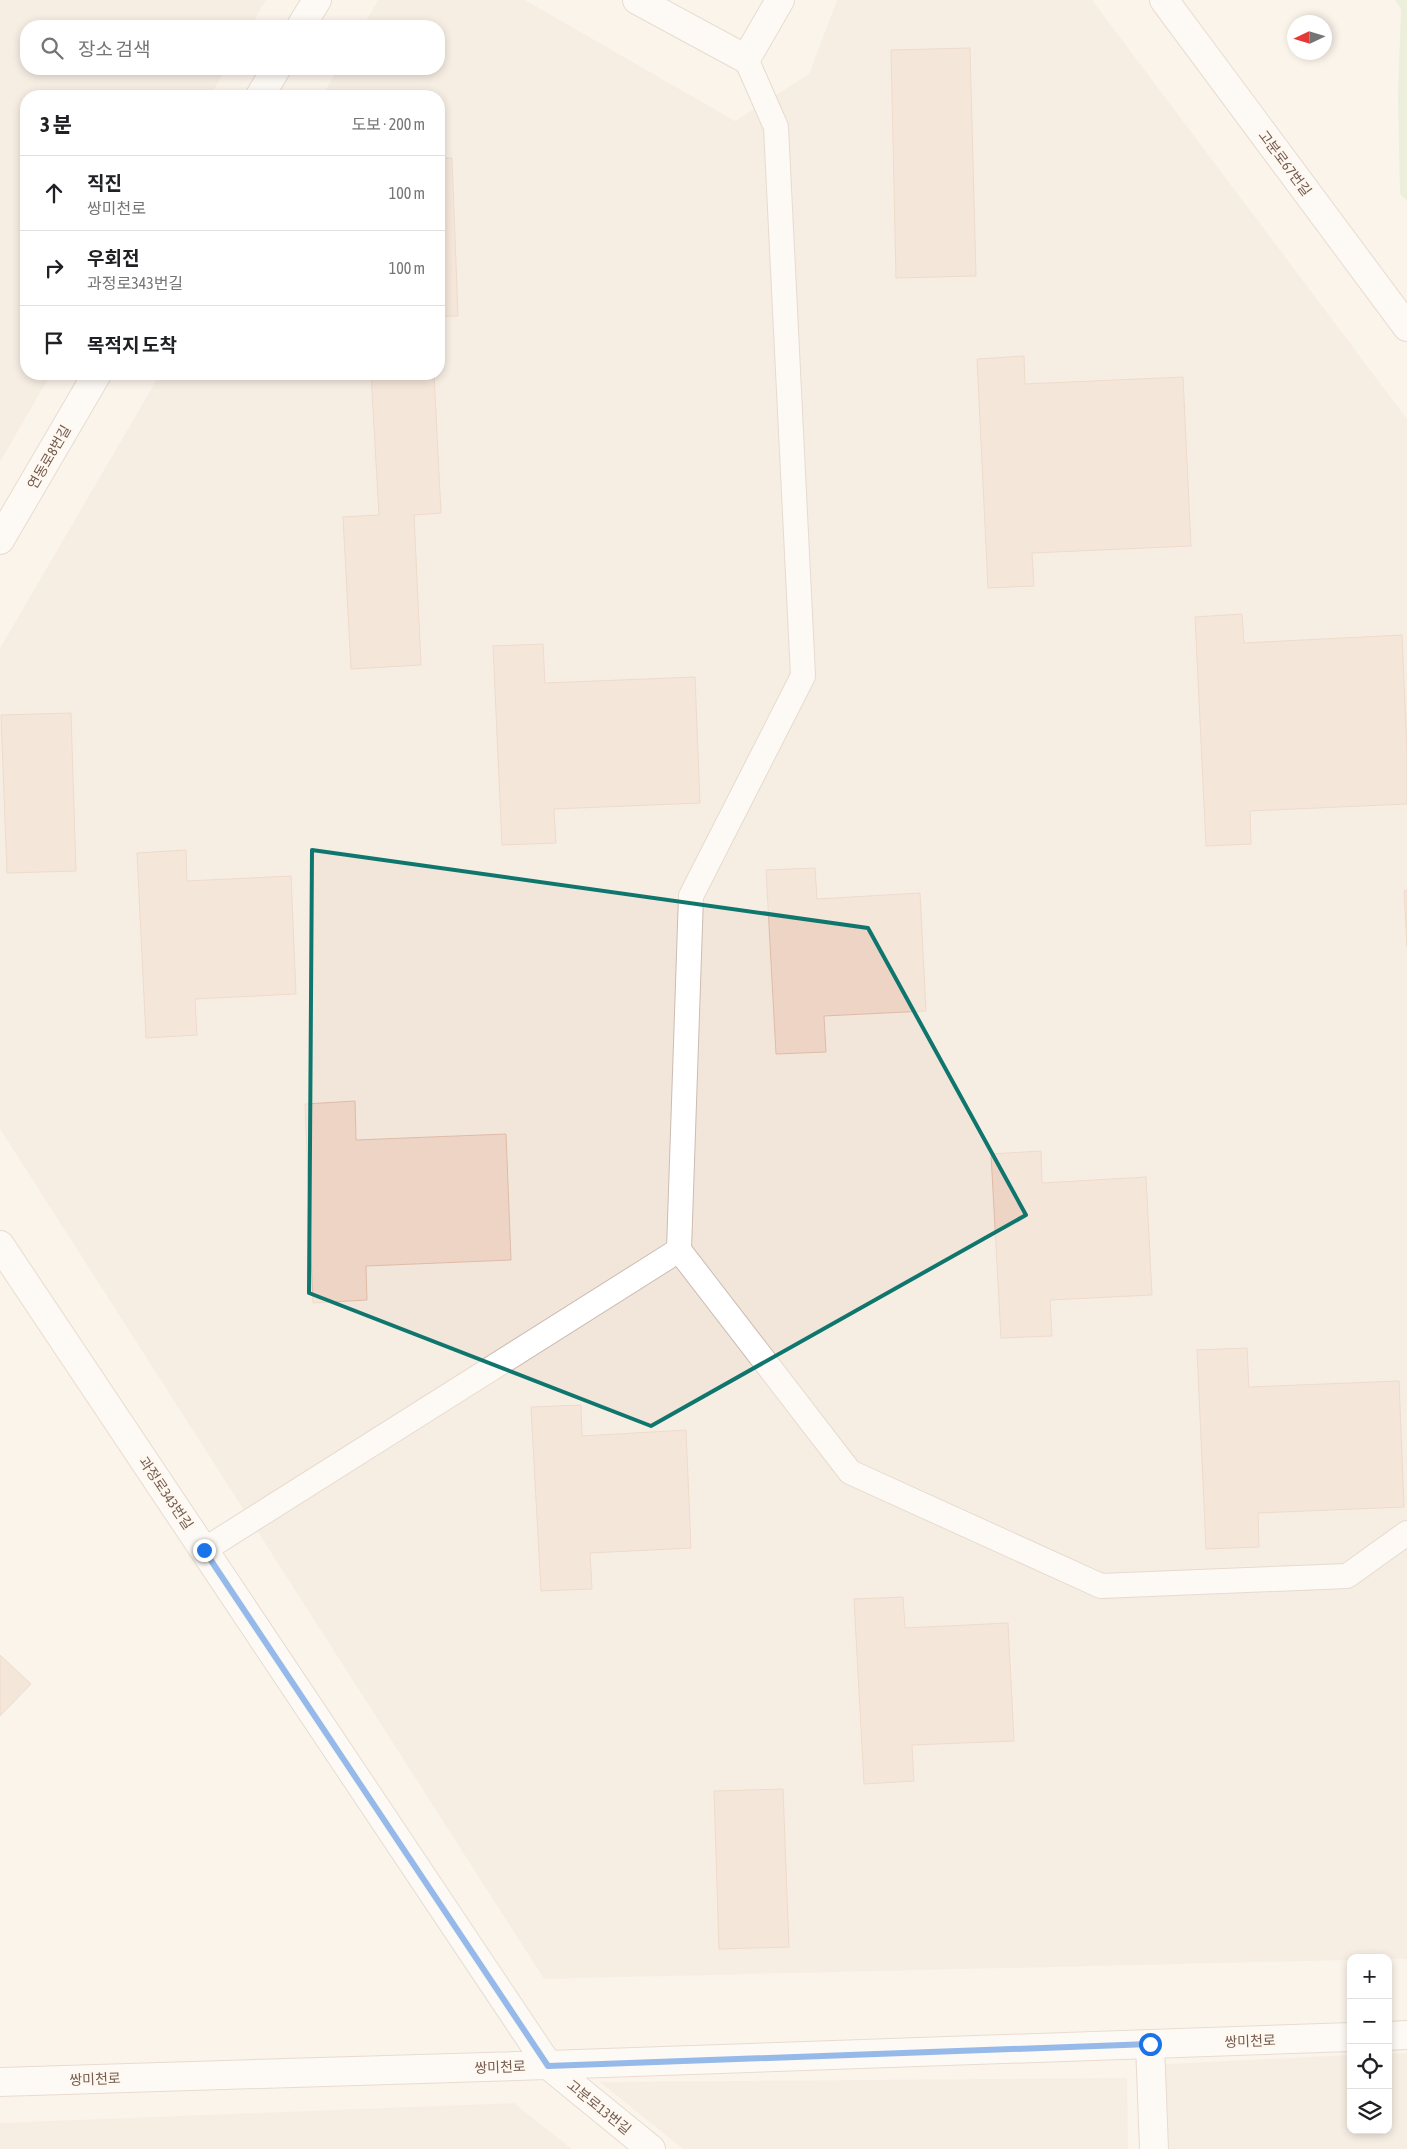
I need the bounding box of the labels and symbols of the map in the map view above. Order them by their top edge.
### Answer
north arrow [1287,15,1332,60]
street label: 고분로67번길 [1255,127,1315,199]
street label: 연동로8번길 [24,422,74,492]
street label: 과정로343번길 [136,1454,196,1532]
route end [193,1539,216,1562]
street label: 쌍미천로 [1224,2032,1276,2050]
route start [1139,2033,1162,2056]
street label: 쌍미천로 [474,2058,526,2076]
street label: 쌍미천로 [69,2070,121,2088]
street label: 고분로13번길 [564,2076,634,2138]

